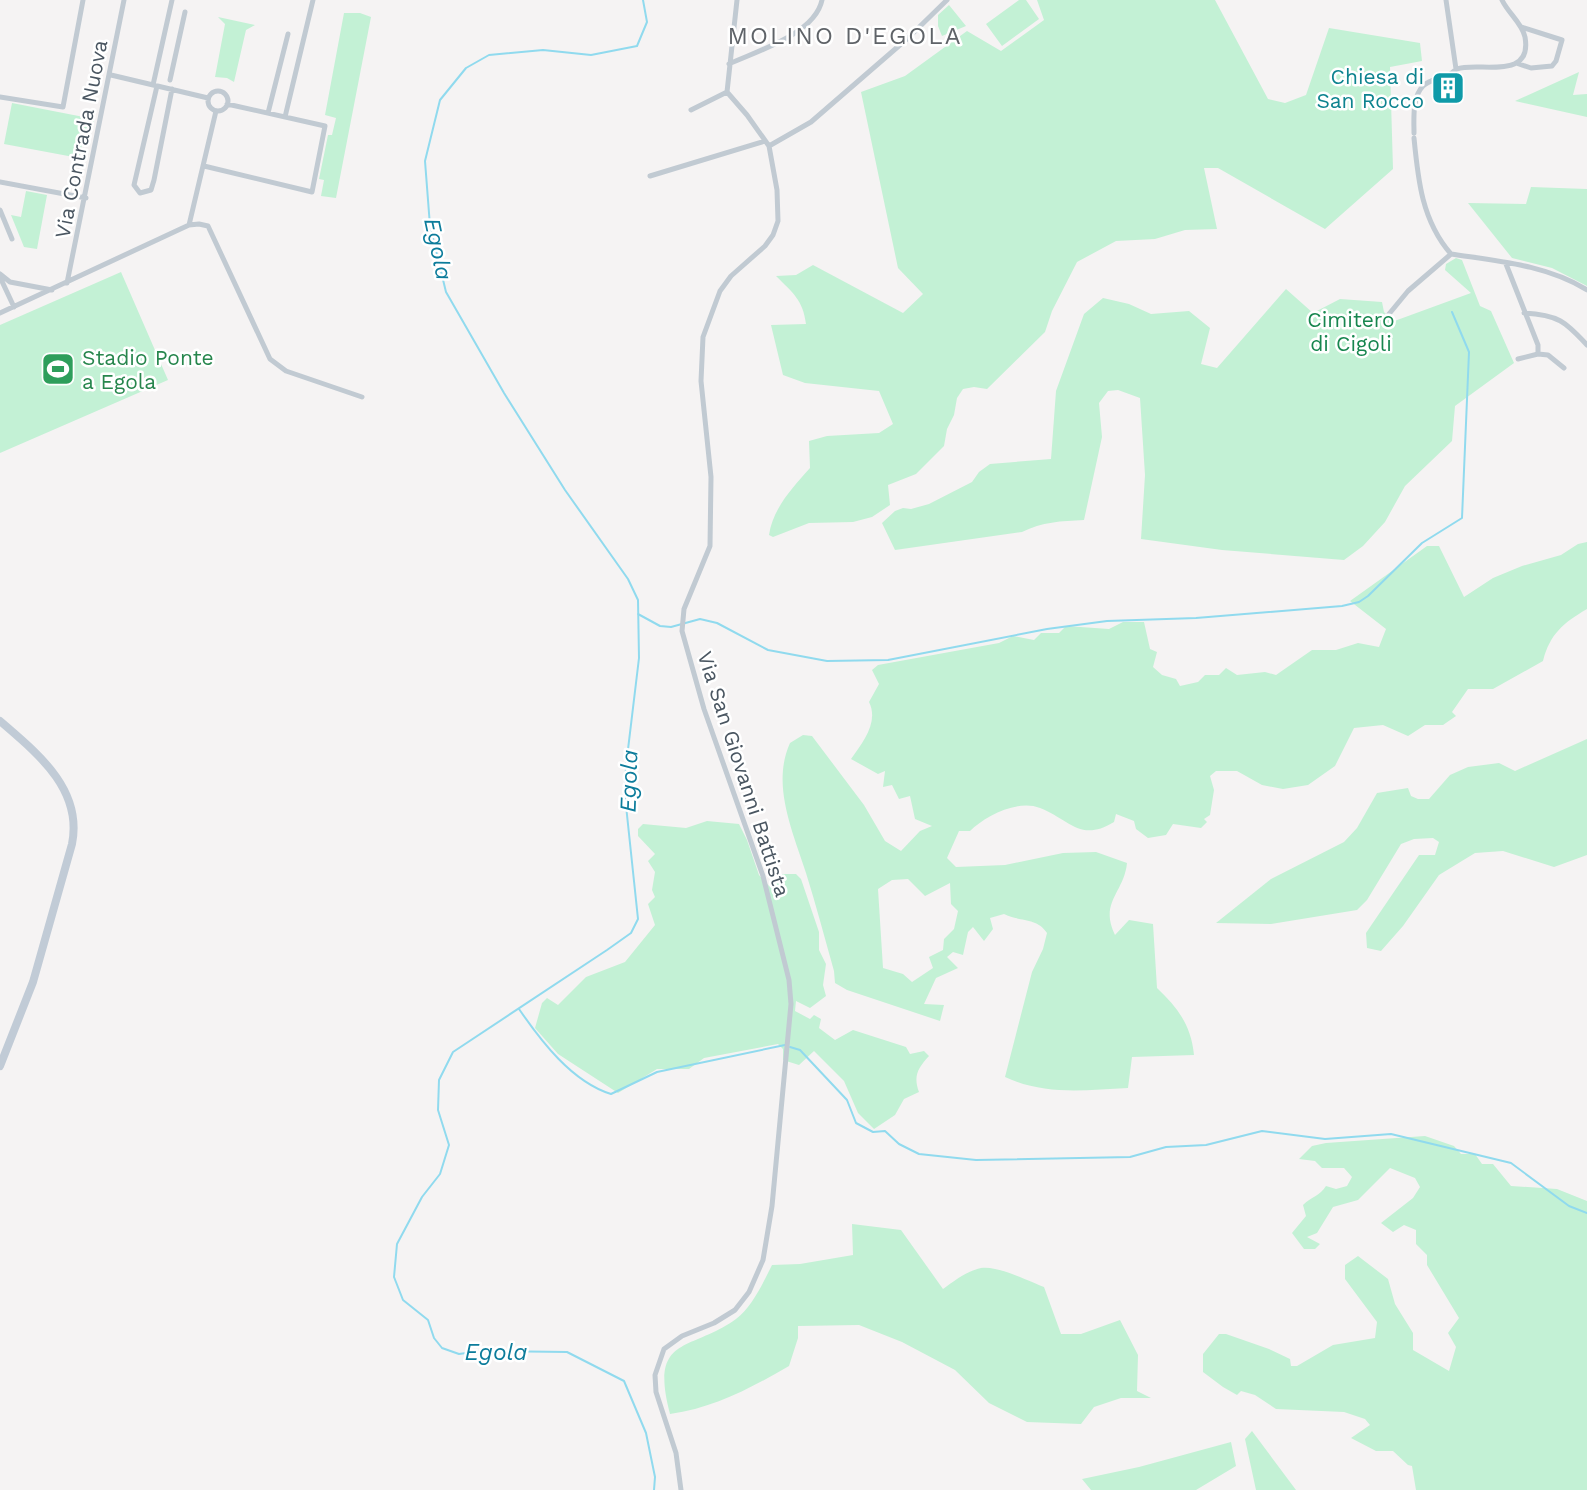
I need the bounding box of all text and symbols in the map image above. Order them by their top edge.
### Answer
district label: MOLINO D'EGOLA [727,22,963,50]
street label: Via Contrada Nuova [49,38,113,240]
place label: Chiesa di San Rocco [1316,64,1424,113]
building icon: Chiesa di San Rocco [1429,69,1467,107]
water label: Egola [418,215,458,283]
park label: Cimitero di Cigoli [1307,307,1395,356]
place label: Stadio Ponte a Egola [82,345,214,394]
sports icon: Stadio Ponte a Egola [39,350,77,388]
street label: Via San Giovanni Battista [692,648,796,900]
water label: Egola [614,749,644,813]
water label: Egola [464,1339,528,1366]

